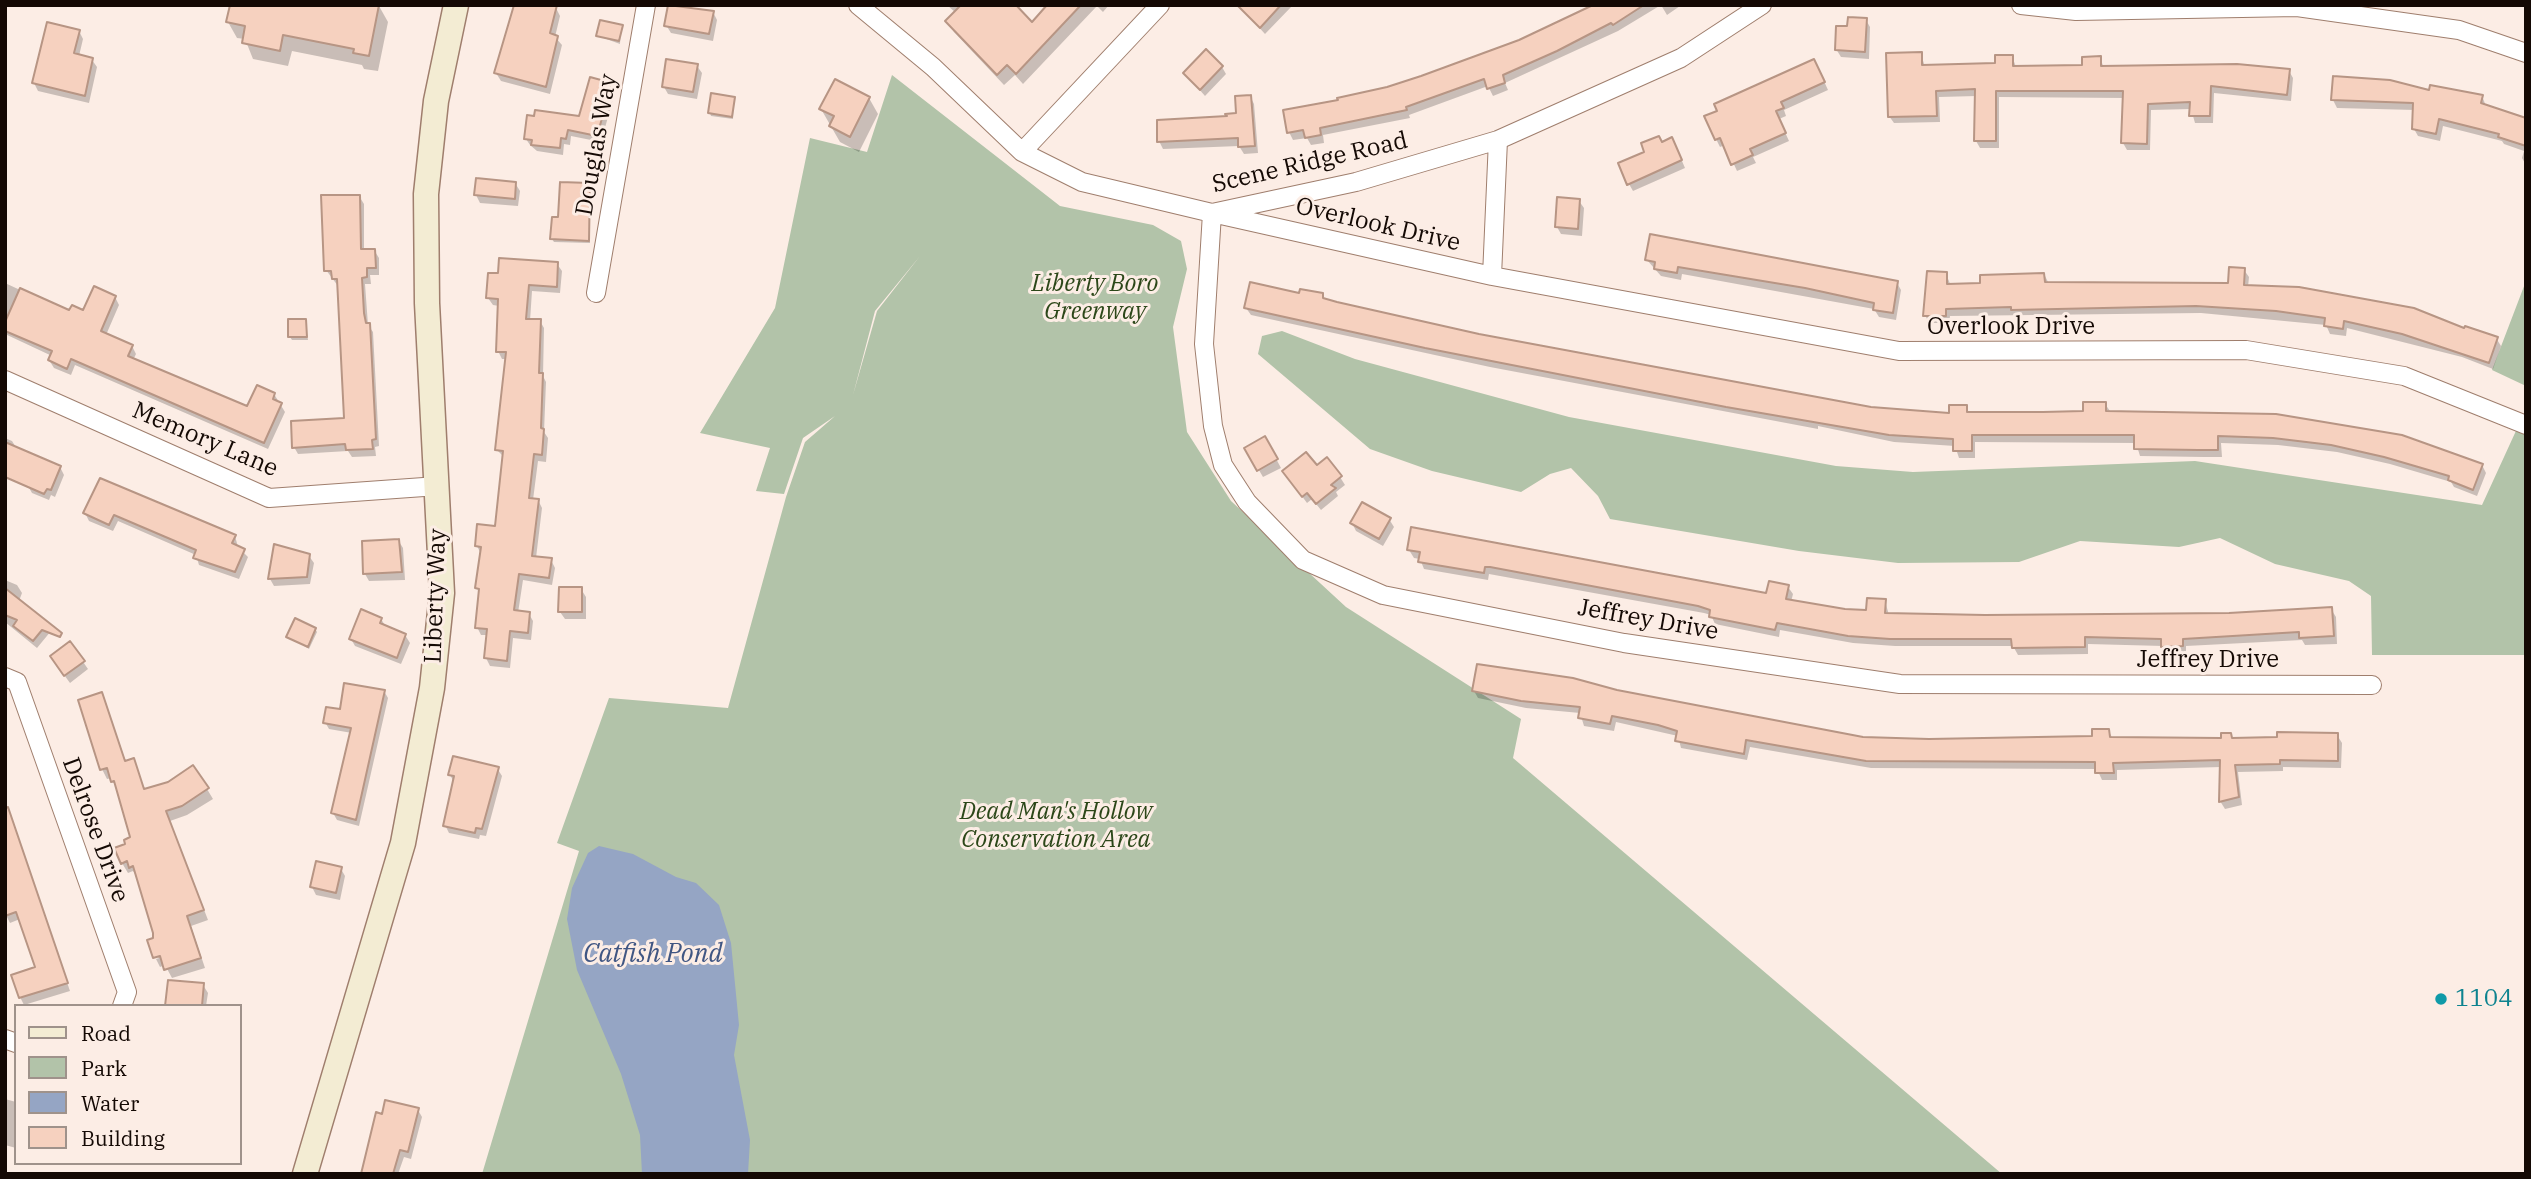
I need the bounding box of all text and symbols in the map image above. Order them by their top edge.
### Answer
street label: Douglas Way [570,72,624,218]
street label: Scene Ridge Road [1209,127,1411,199]
street label: Overlook Drive [1293,192,1463,258]
park label: Liberty Boro Greenway [1032,270,1158,326]
street label: Overlook Drive [1927,313,2095,341]
street label: Memory Lane [128,396,282,484]
street label: Liberty Way [419,528,453,664]
street label: Jeffrey Drive [1575,593,1721,647]
street label: Jeffrey Drive [2137,646,2279,674]
street label: Delrose Drive [55,754,135,906]
park label: Dead Man's Hollow Conservation Area [960,798,1152,854]
water label: Catfish Pond [583,938,723,970]
place label: 1104 [2455,985,2513,1013]
marker: 1104 [2433,991,2449,1007]
legend [14,1004,242,1165]
text: Road [81,1019,131,1047]
text: Park [81,1054,127,1082]
text: Water [81,1089,139,1117]
text: Building [81,1124,165,1152]

